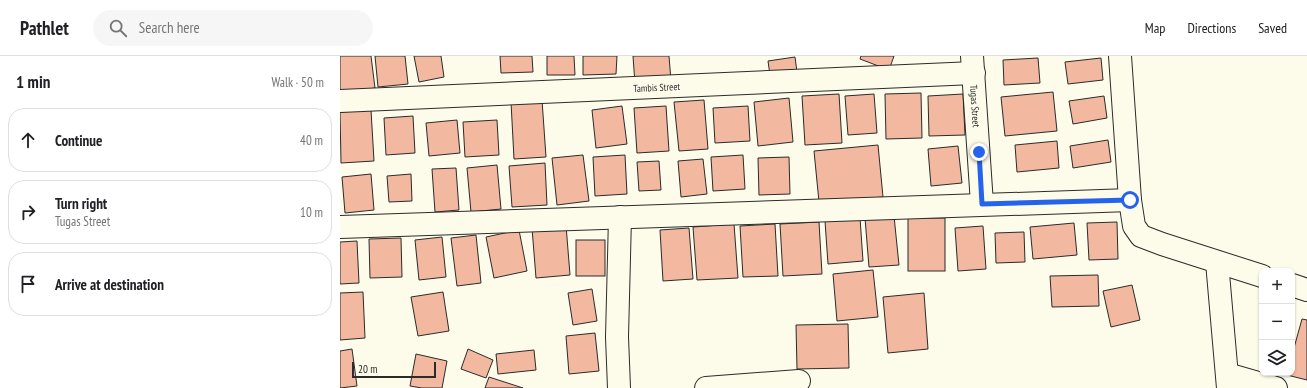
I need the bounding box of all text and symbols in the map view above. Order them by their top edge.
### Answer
search box [93,10,373,46]
text: Pathlet [20,16,69,40]
icon: search [107,17,129,39]
text: Search here [139,18,200,37]
text: Map [1145,19,1165,37]
text: Directions [1187,19,1236,37]
text: Saved [1258,19,1287,37]
text: 1 min [16,71,50,93]
text: Walk · 50 m [272,74,324,91]
street label: Tambis Street [633,79,681,95]
street label: Tugas Street [967,84,983,128]
icon: ahead [17,129,39,151]
text: Continue [55,131,102,150]
text: 40 m [300,132,323,149]
route end [970,143,988,161]
route start [1121,191,1139,209]
text: Turn right [55,194,107,213]
icon: right [17,201,39,223]
text: 10 m [300,204,323,221]
text: Tugas Street [55,213,110,230]
map controls [1259,268,1295,376]
button: + [1259,268,1295,304]
icon: arrive [17,273,39,295]
text: Arrive at destination [55,275,164,294]
button: − [1259,304,1295,340]
button: layers [1259,340,1295,376]
scale bar [352,360,436,379]
text: 20 m [358,362,377,376]

